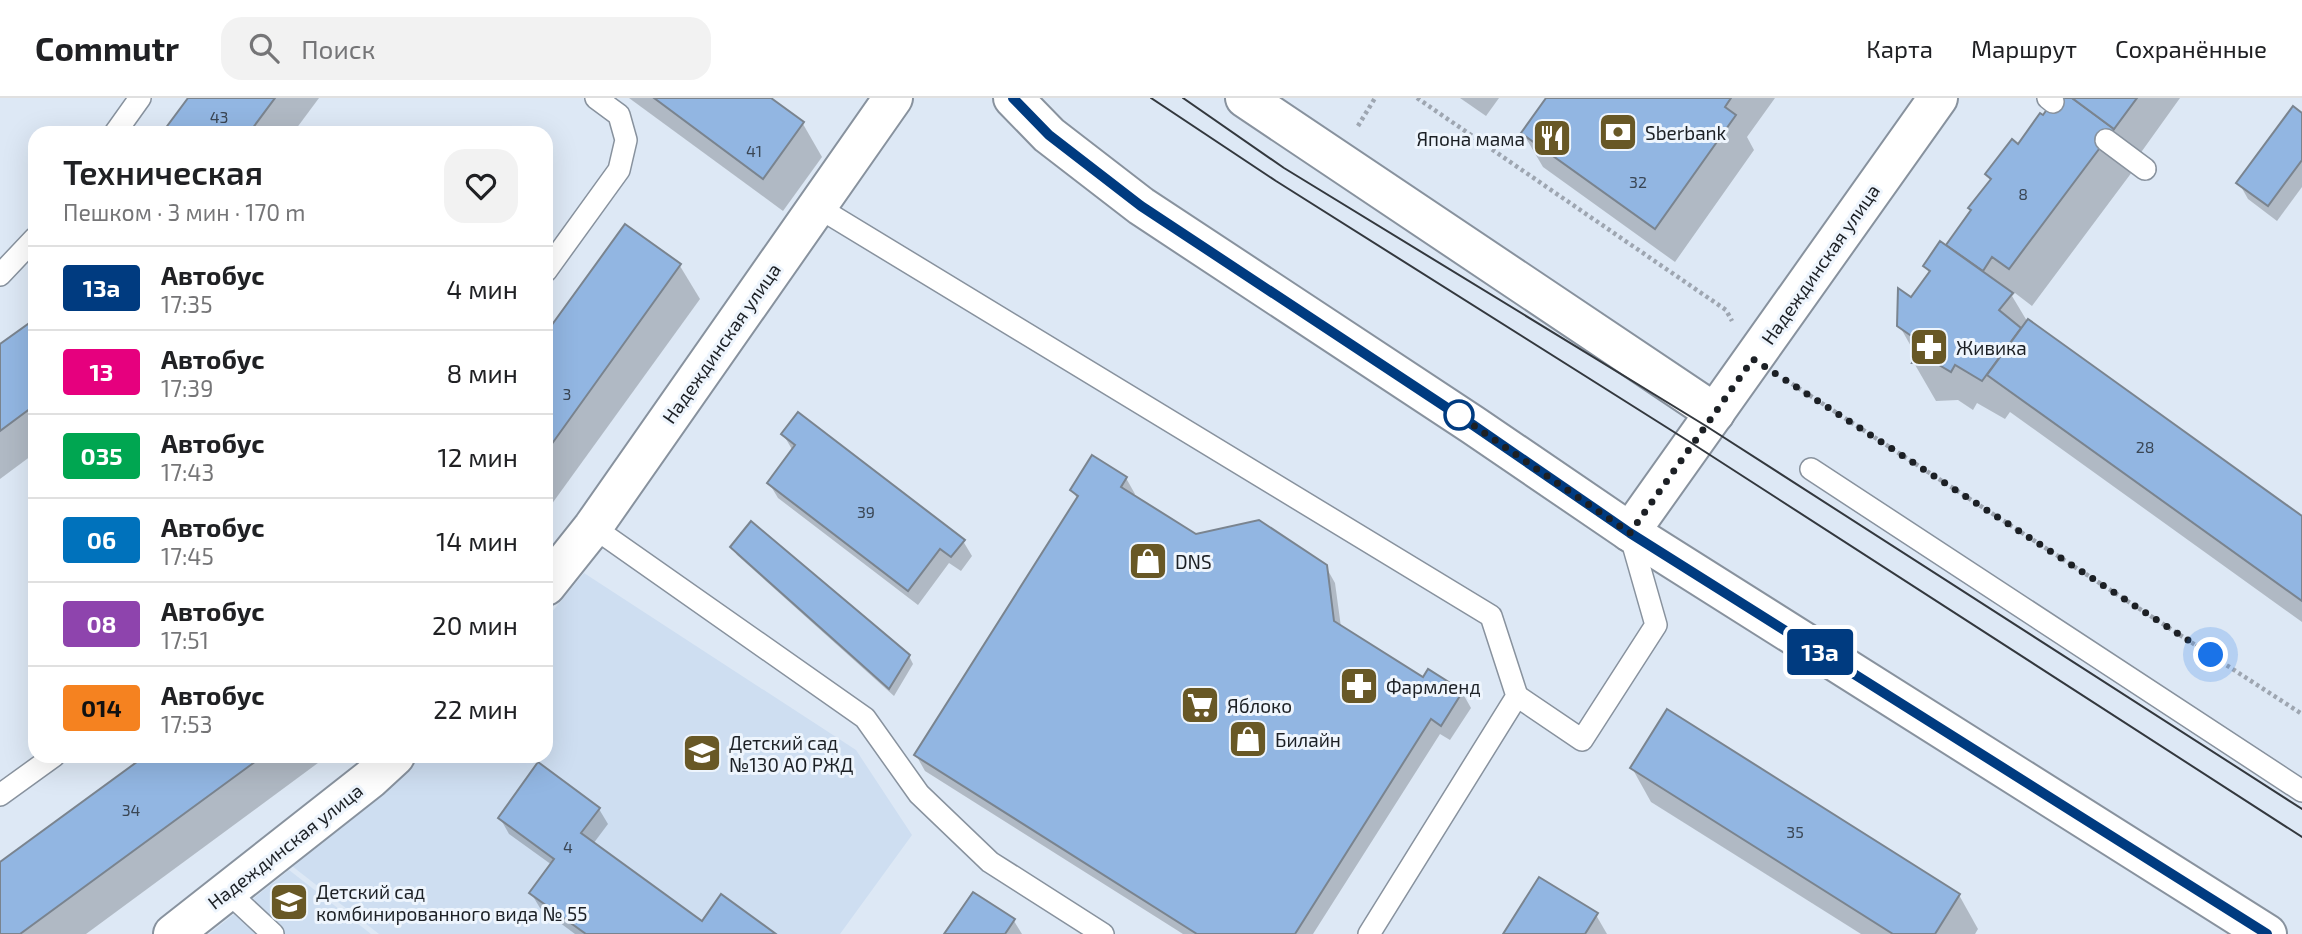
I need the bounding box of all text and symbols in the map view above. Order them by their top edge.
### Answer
search box [221,17,711,80]
text: Commutr [35,28,179,68]
icon: search [245,29,283,67]
text: Поиск [301,33,375,64]
text: Карта [1866,34,1933,63]
text: Маршрут [1971,34,2077,63]
text: Сохранённые [2115,34,2267,63]
house number: 43 [210,107,228,126]
bank icon: Sberbank [1597,111,1639,153]
restaurant icon: Япона мама [1531,117,1573,159]
place label: Sberbank [1645,121,1727,144]
place label: Япона мама [1416,127,1525,150]
house number: 41 [746,141,762,160]
button: heart [444,149,518,223]
text: Техническая [63,152,263,192]
house number: 32 [1629,172,1647,191]
street label: Надеждинская улица [1756,179,1885,349]
house number: 8 [2018,184,2028,203]
text: Пешком · 3 мин · 170 m [63,198,305,226]
street label: Надеждинская улица [657,258,786,428]
text: Автобус [161,259,264,290]
text: 13а [83,273,120,302]
text: 4 мин [446,273,518,304]
text: 17:35 [161,290,212,318]
pharmacy icon: Живика [1908,326,1950,368]
place label: Живика [1956,336,2027,359]
text: Автобус [161,343,264,374]
text: 13 [90,357,113,386]
text: 8 мин [447,357,518,388]
text: 17:39 [161,374,213,402]
house number: 3 [563,384,571,403]
unlabelled marker [1444,400,1474,430]
text: Автобус [161,427,264,458]
house number: 28 [2136,437,2154,456]
text: 035 [81,441,123,470]
text: 12 мин [437,441,518,472]
text: 17:43 [161,458,214,486]
house number: 39 [857,502,875,521]
text: Автобус [161,511,264,542]
text: 06 [87,525,116,554]
text: 14 мин [436,525,518,556]
shop icon: DNS [1127,540,1169,582]
text: 17:45 [161,542,214,570]
place label: DNS [1175,550,1212,573]
text: Автобус [161,595,264,626]
text: 08 [86,609,117,638]
text: 20 мин [432,609,518,640]
text: 17:51 [161,626,209,654]
line badge: 13а [1780,629,1860,675]
text: 13а [1801,637,1839,666]
your location [2193,637,2228,672]
pharmacy icon: Фармленд [1338,665,1380,707]
place label: Фармленд [1386,675,1481,698]
text: Автобус [161,679,264,710]
supermarket icon: Яблоко [1179,684,1221,726]
text: 014 [81,693,122,722]
text: 22 мин [433,693,518,724]
place label: Яблоко [1227,694,1292,717]
text: 17:53 [161,710,212,738]
shop icon: Билайн [1227,718,1269,760]
place label: Билайн [1275,728,1341,751]
place label: Детский сад №130 АО РЖД [729,731,853,776]
school or university icon: Детский сад №130 АО РЖД [681,732,723,774]
street label: Надеждинская улица [203,778,368,914]
house number: 34 [122,800,141,819]
house number: 35 [1786,822,1804,841]
house number: 4 [563,837,573,856]
place label: Детский сад комбинированного вида № 55 [316,880,588,925]
school or university icon: Детский сад комбинированного вида № 55 [268,881,310,923]

